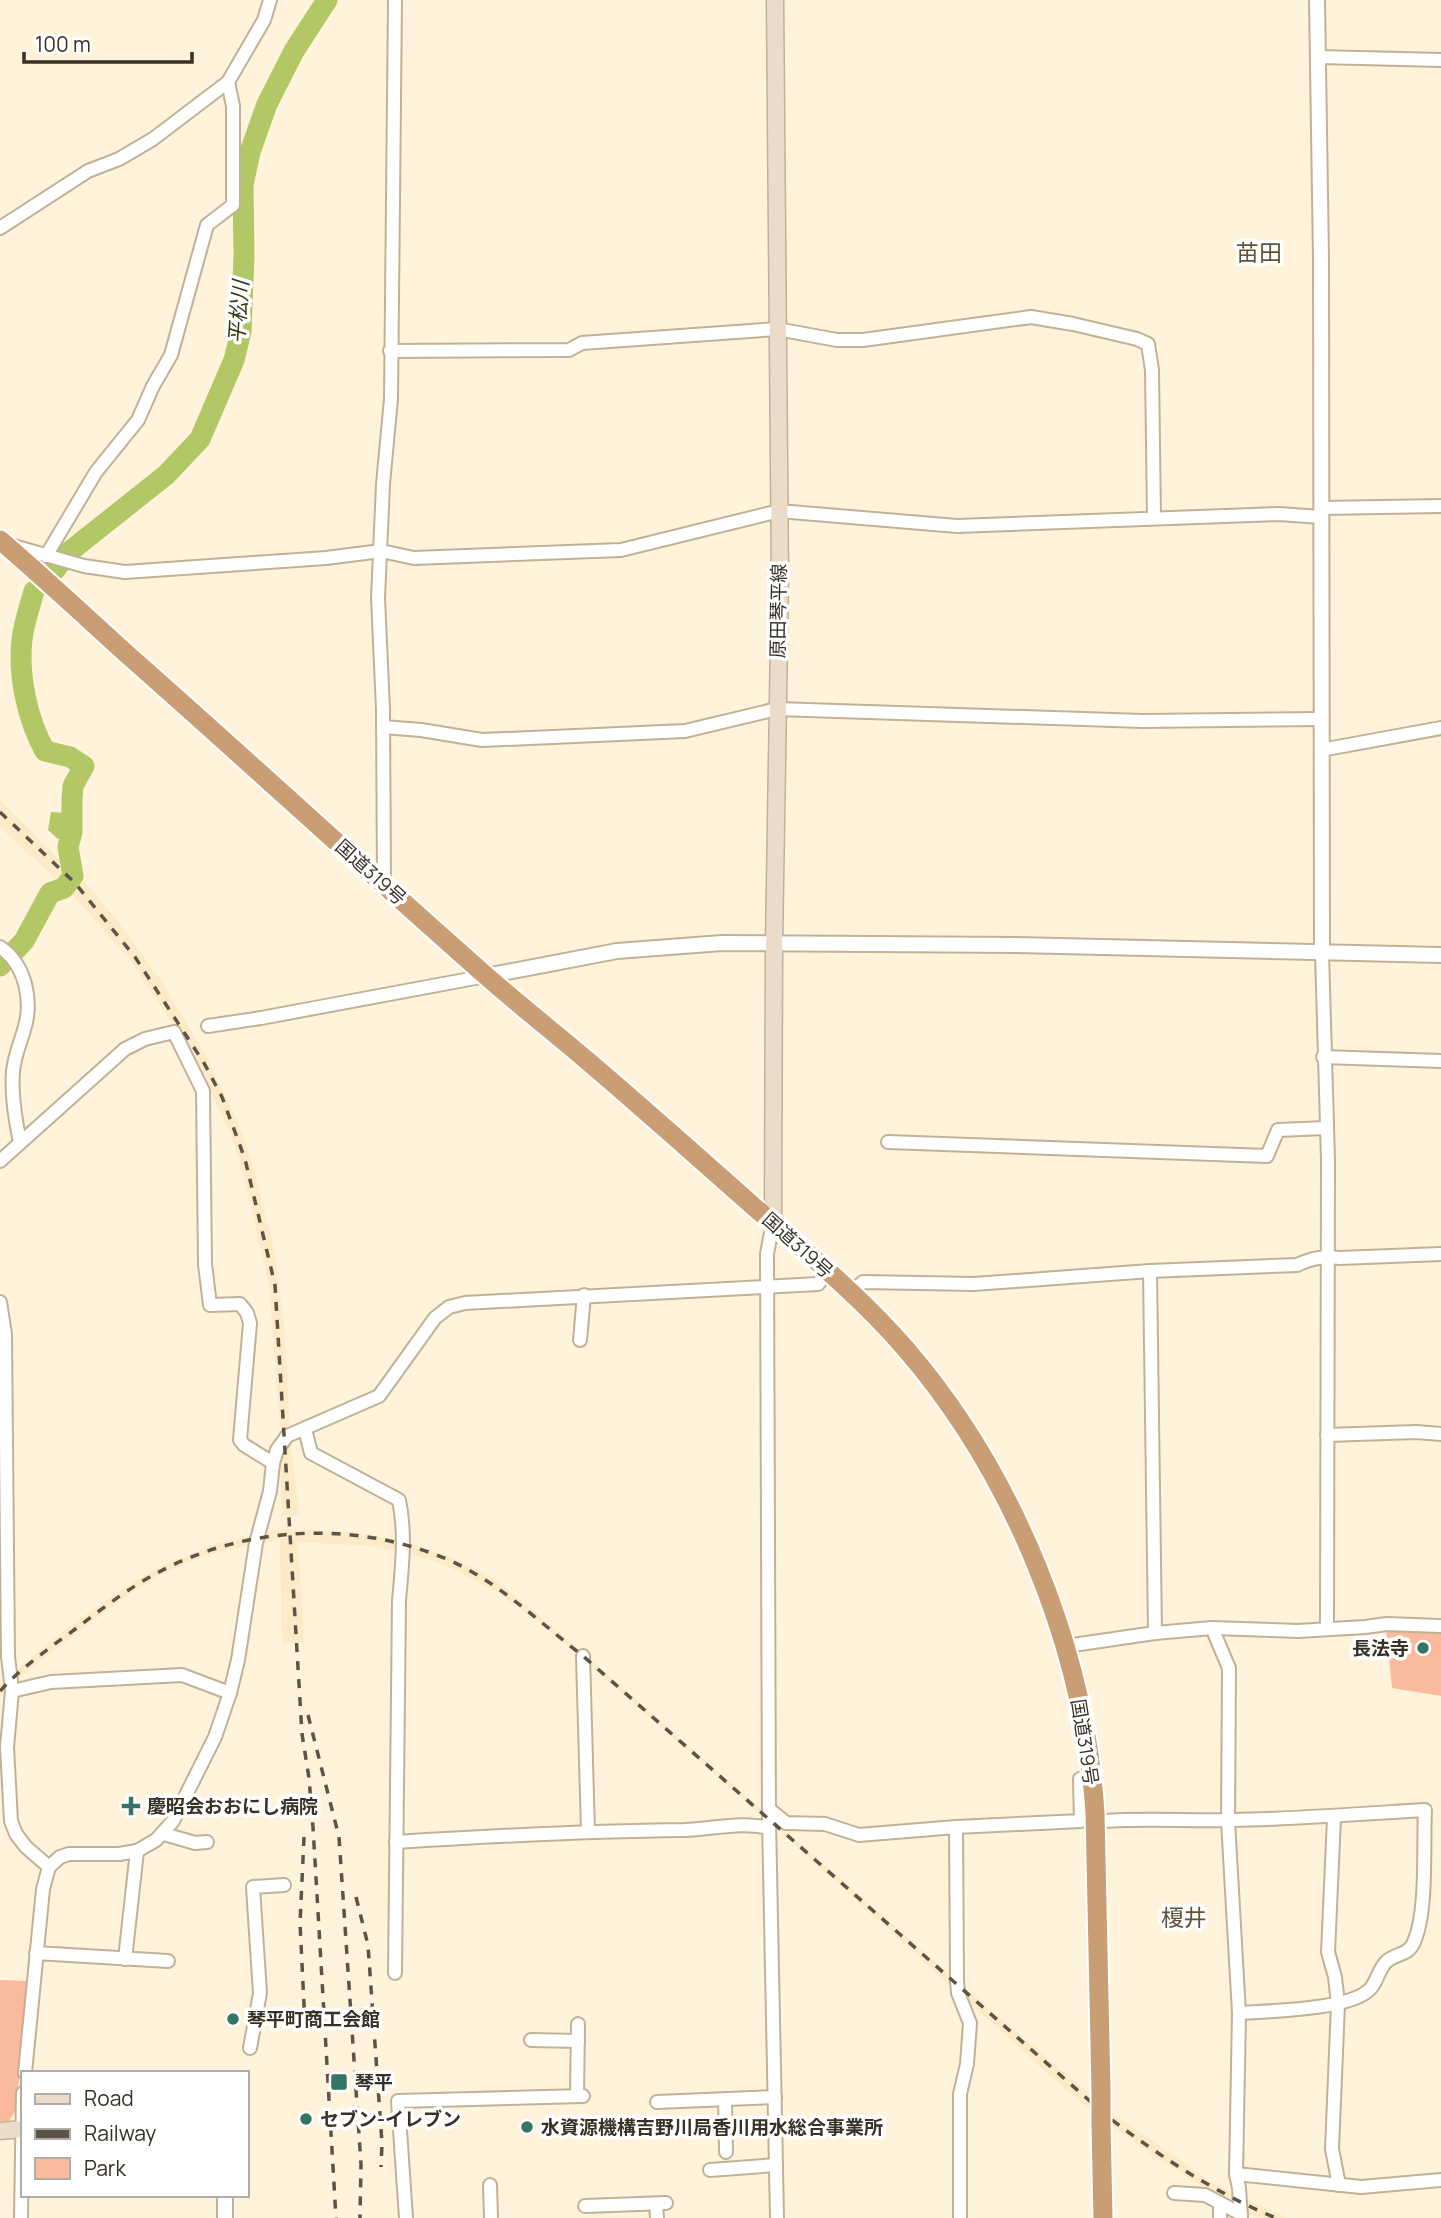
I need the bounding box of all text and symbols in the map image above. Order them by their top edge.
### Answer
scale bar [24,21,192,65]
text: 100 m [35,30,91,58]
district label: 苗田 [1236,236,1282,268]
water label: 平松川 [222,278,254,344]
street label: 原田琴平線 [764,563,792,659]
street label: 国道319号 [330,833,412,911]
street label: 国道319号 [757,1206,839,1284]
place label: 長法寺 [1352,1635,1409,1661]
marker: 長法寺 [1415,1640,1431,1656]
street label: 国道319号 [1065,1697,1105,1787]
place label: 慶昭会おおにし病院 [147,1793,318,1819]
marker: 慶昭会おおにし病院 [121,1796,141,1816]
district label: 榎井 [1161,1901,1207,1933]
place label: 琴平町商工会館 [247,2006,380,2032]
marker: 琴平町商工会館 [225,2011,241,2027]
place label: 琴平 [355,2069,393,2095]
legend [21,2071,248,2197]
marker: 琴平 [329,2072,349,2092]
text: Road [84,2084,134,2112]
place label: セブン-イレブン [320,2106,461,2132]
marker: セブン-イレブン [298,2111,314,2127]
place label: 水資源機構吉野川局香川用水総合事業所 [541,2114,883,2140]
text: Railway [84,2119,156,2147]
marker: 水資源機構吉野川局香川用水総合事業所 [519,2119,535,2135]
text: Park [84,2154,126,2182]

